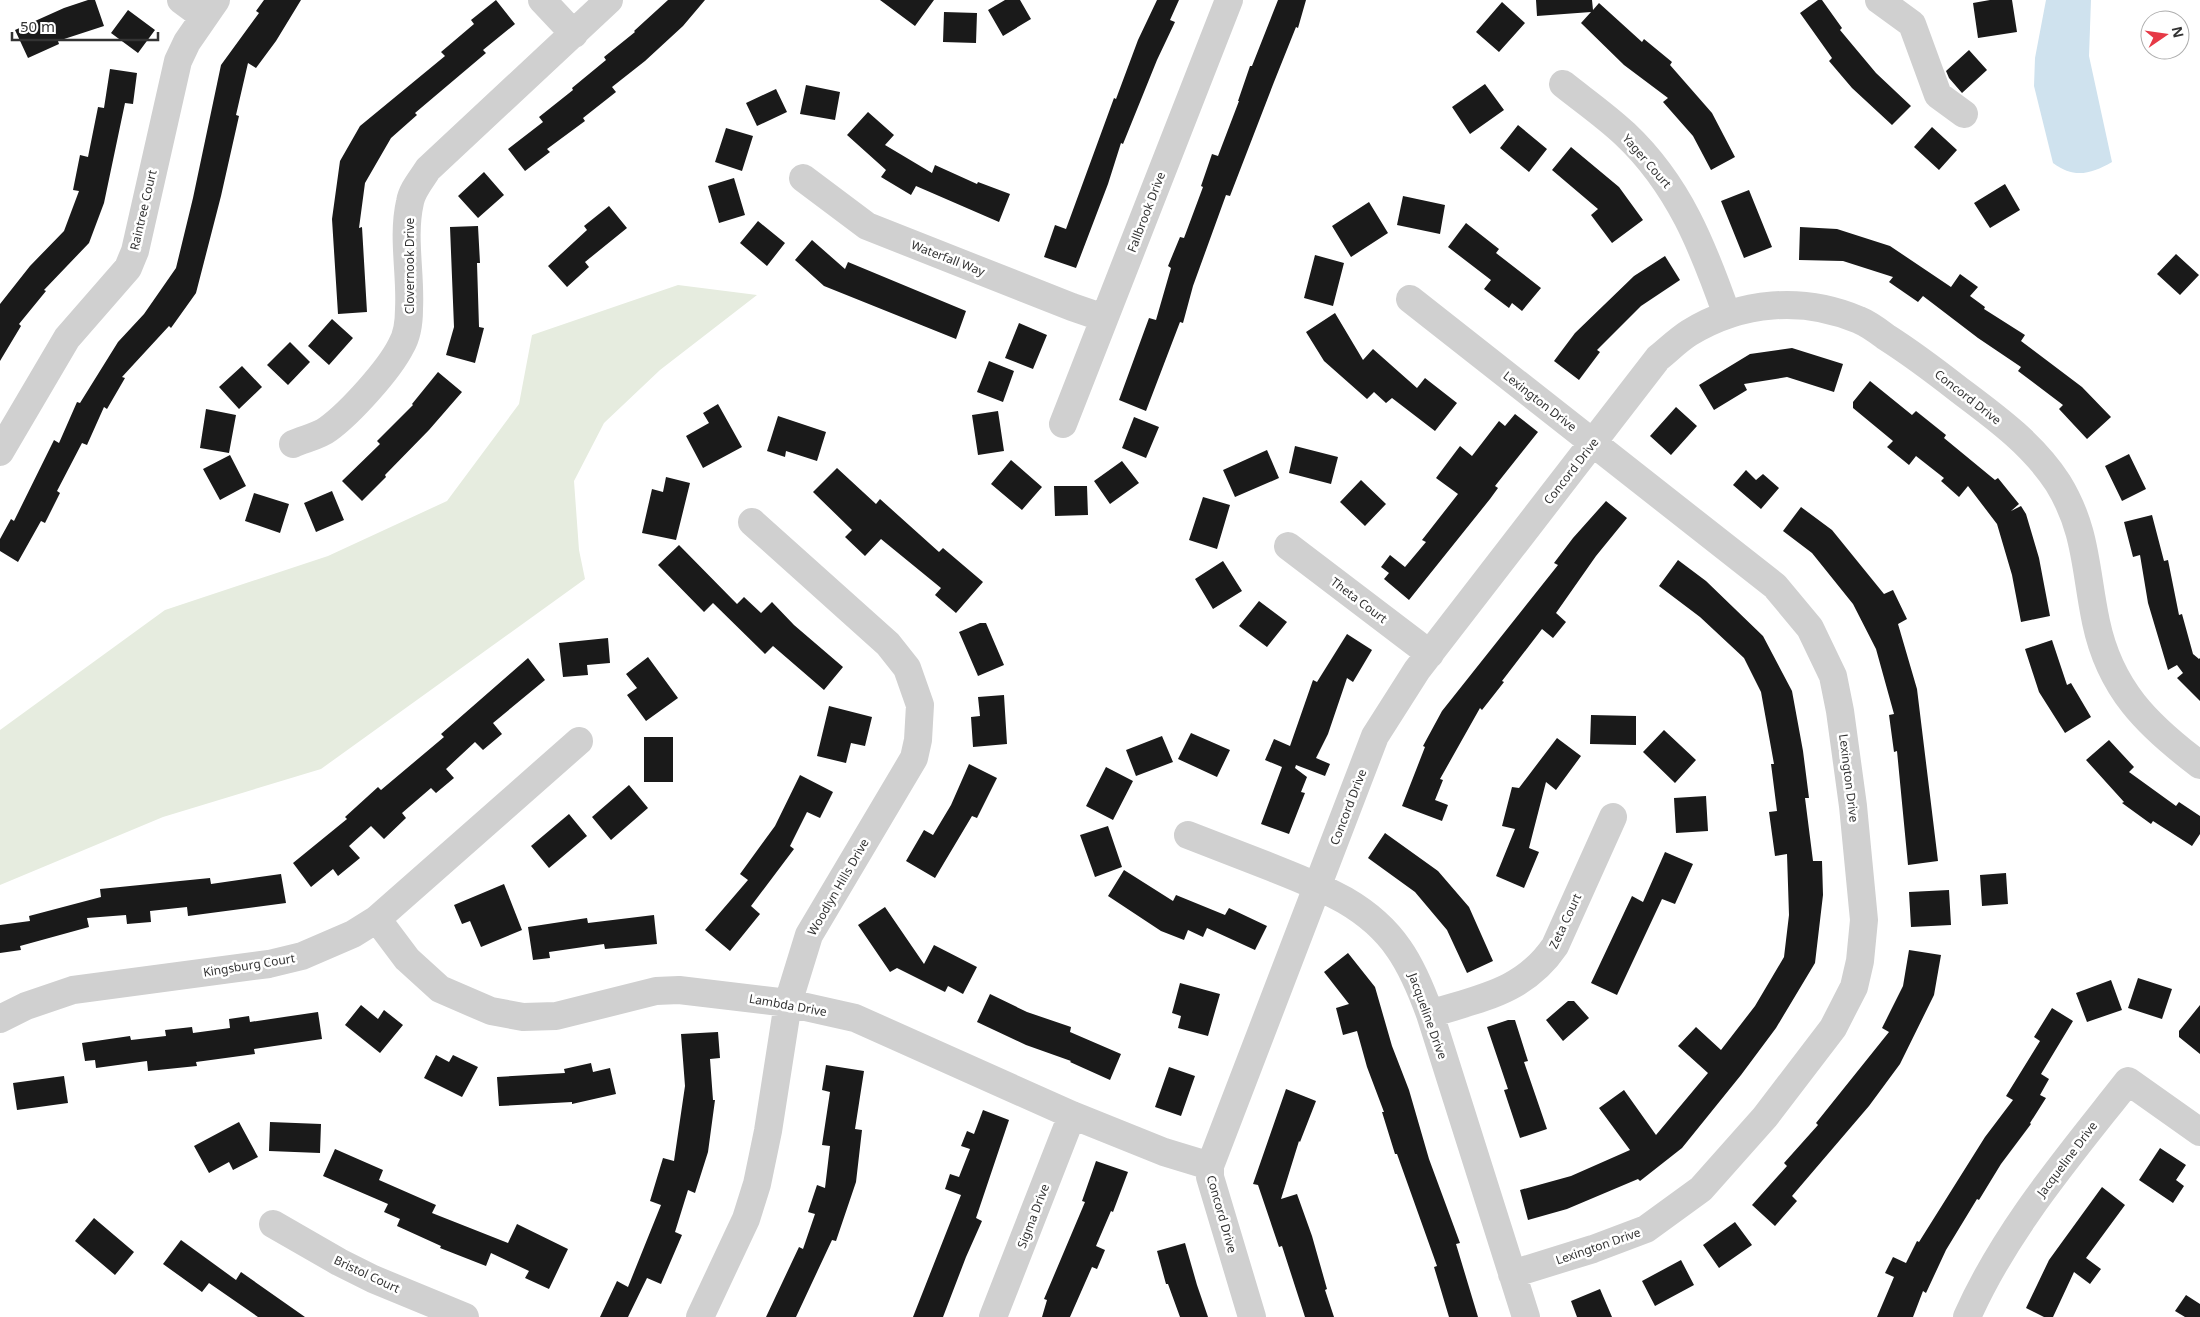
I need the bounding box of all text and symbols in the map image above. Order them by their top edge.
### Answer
scale bar [12,10,159,42]
north arrow [2140,10,2190,60]
text: 50 m [20,16,55,36]
text: N [2168,24,2189,40]
street label: Yager Court [1619,130,1676,192]
street label: Raintree Court [125,168,161,252]
street label: Fallbrook Drive [1123,169,1169,255]
street label: Clovernook Drive [401,217,418,314]
street label: Waterfall Way [909,236,988,280]
street label: Concord Drive [1931,366,2005,429]
street label: Lexington Drive [1500,367,1580,435]
street label: Concord Drive [1540,434,1603,508]
street label: Theta Court [1327,573,1391,627]
street label: Lexington Drive [1835,733,1863,823]
street label: Concord Drive [1326,766,1370,847]
street label: Woodlyn Hills Drive [803,835,873,939]
street label: Zeta Court [1545,890,1586,951]
street label: Kingsburg Court [202,949,297,981]
street label: Jacqueline Drive [1404,970,1452,1062]
street label: Lambda Drive [748,990,828,1020]
street label: Jacqueline Drive [2032,1118,2101,1201]
street label: Concord Drive [1203,1173,1241,1255]
street label: Sigma Drive [1013,1181,1053,1251]
street label: Lexington Drive [1553,1223,1643,1269]
street label: Bristol Court [331,1251,403,1297]

